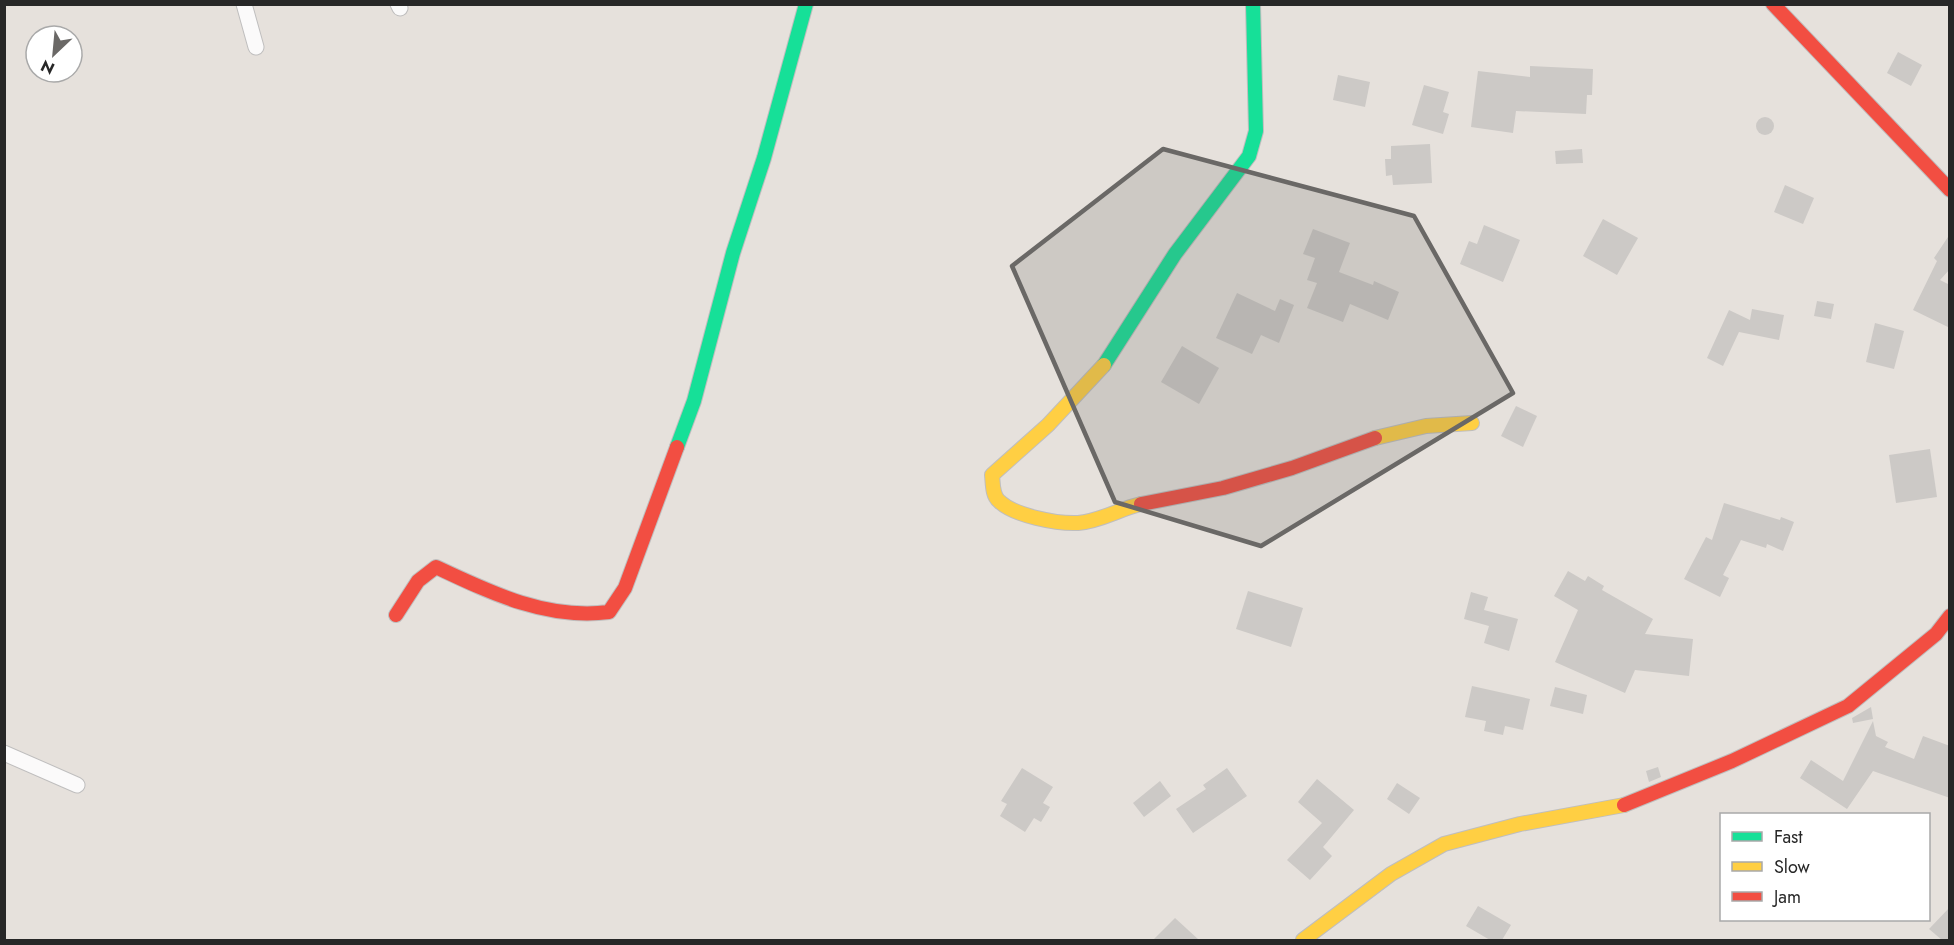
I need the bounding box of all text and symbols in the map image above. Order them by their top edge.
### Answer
north arrow [24,24,84,84]
text: N [37,54,58,80]
legend [1720,813,1930,921]
text: Fast [1774,824,1803,850]
text: Slow [1774,854,1811,880]
text: Jam [1772,884,1801,910]

